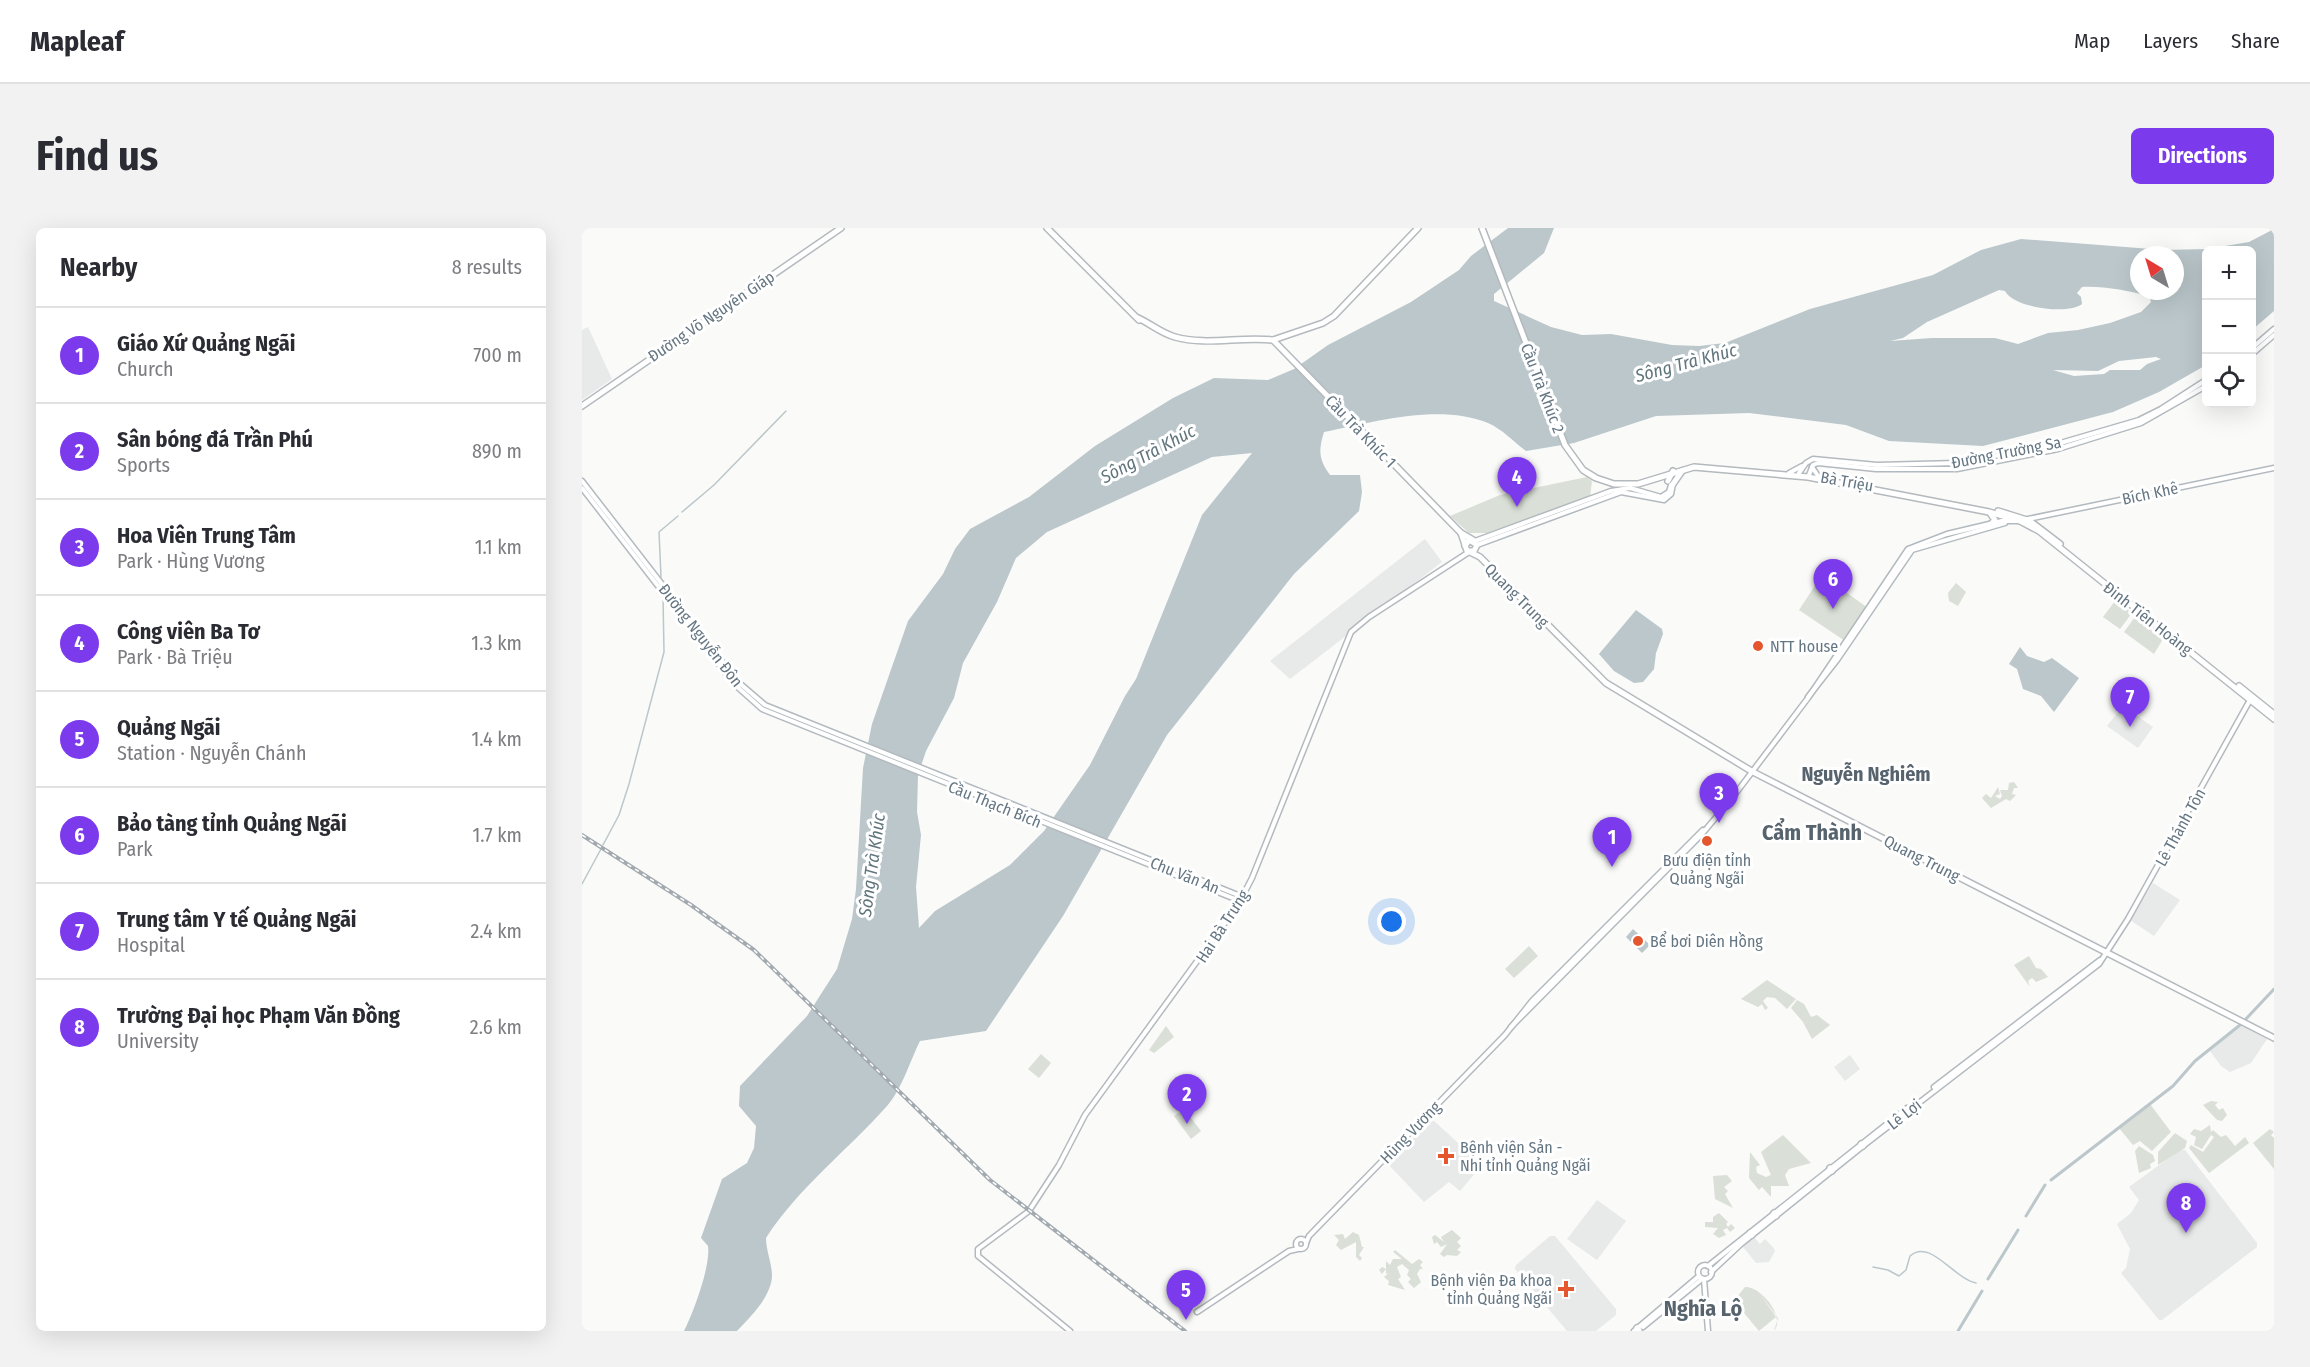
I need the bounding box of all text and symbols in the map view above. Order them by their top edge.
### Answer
text: Mapleaf [30,25,124,58]
text: Map [2074,28,2110,54]
text: Layers [2143,28,2198,54]
text: Share [2231,28,2280,54]
button: Directions [2131,128,2274,184]
text: Find us [36,131,158,181]
north arrow [2130,246,2184,300]
map controls [2202,246,2256,408]
button: + [2202,246,2256,300]
text: Nearby [60,252,137,283]
text: 8 results [452,255,522,279]
street label: Đường Võ Nguyên Giáp [644,267,778,366]
button: − [2202,300,2256,354]
text: Giáo Xứ Quảng Ngãi [117,330,295,357]
water label: Sông Trà Khúc [1632,339,1739,387]
street label: Cầu Trà Khúc 2 [1517,340,1569,436]
text: 1 [75,343,84,367]
text: 700 m [473,343,522,367]
button: locate [2202,354,2256,408]
text: Church [117,357,173,381]
street label: Cầu Trà Khúc 1 [1321,390,1401,472]
water label: Sông Trà Khúc [1096,420,1199,489]
text: Sân bóng đá Trần Phú [117,426,313,453]
street label: Đường Trường Sa [1950,432,2063,472]
text: 2 [75,439,84,463]
text: 890 m [472,439,522,463]
text: Sports [117,453,170,477]
pin: 4 [1498,458,1536,507]
street label: Bà Triệu [1819,468,1875,495]
street label: Bích Khê [2120,478,2180,509]
text: Hoa Viên Trung Tâm [117,522,296,549]
text: 3 [75,535,84,559]
text: 1.1 km [475,535,522,559]
text: Park · Hùng Vương [117,549,265,573]
street label: Quang Trung [1481,559,1553,632]
pin: 6 [1814,560,1852,609]
street label: Đinh Tiên Hoàng [2100,578,2196,659]
street label: Đường Nguyễn Đôn [655,580,747,691]
text: Công viên Ba Tơ [117,618,260,645]
text: 4 [74,631,85,655]
text: 1.3 km [471,631,522,655]
place label: NTT house [1770,637,1838,656]
marker: NTT house [1751,639,1765,653]
text: Park · Bà Triệu [117,645,233,669]
pin: 7 [2110,678,2150,727]
text: Quảng Ngãi [117,714,221,741]
text: 5 [75,727,84,751]
text: 1.4 km [472,727,522,751]
text: Station · Nguyễn Chánh [117,741,307,765]
district label: Nguyễn Nghiêm [1801,761,1931,786]
pin: 3 [1700,774,1738,823]
street label: Cầu Thạch Bích [945,776,1045,832]
street label: Lê Thánh Tôn [2151,785,2210,869]
text: Bảo tàng tỉnh Quảng Ngãi [117,810,347,837]
water label: Sông Trà Khúc [854,812,890,919]
pin: 1 [1592,818,1632,867]
district label: Cẩm Thành [1762,818,1862,846]
text: 6 [74,823,85,847]
text: 1.7 km [472,823,522,847]
street label: Quang Trung [1881,831,1963,886]
marker: Bưu điện tỉnh Quảng Ngãi [1700,834,1714,848]
text: Park [117,837,153,861]
place label: Bưu điện tỉnh Quảng Ngãi [1663,851,1751,888]
street label: Chu Văn An [1147,853,1222,898]
street label: Hai Bà Trưng [1192,886,1253,966]
text: Trung tâm Y tế Quảng Ngãi [117,906,357,933]
your location [1377,907,1406,936]
text: 7 [75,919,84,943]
text: 2.4 km [471,919,522,943]
place label: Bể bơi Diên Hồng [1650,931,1763,951]
text: Hospital [117,933,185,957]
marker: Bể bơi Diên Hồng [1631,934,1645,948]
text: Trường Đại học Phạm Văn Đồng [117,1002,400,1029]
text: 8 [74,1015,85,1039]
text: 2.6 km [470,1015,522,1039]
text: University [117,1029,199,1053]
pin: 2 [1168,1074,1206,1124]
street label: Lê Lợi [1884,1095,1925,1134]
street label: Hùng Vương [1376,1097,1445,1167]
place label: Bệnh viện Sản - Nhi tỉnh Quảng Ngãi [1460,1138,1591,1175]
marker: Bệnh viện Sản - Nhi tỉnh Quảng Ngãi [1437,1147,1455,1165]
pin: 8 [2166,1184,2206,1233]
pin: 5 [1166,1270,1206,1320]
place label: Bệnh viện Đa khoa tỉnh Quảng Ngãi [1431,1271,1552,1308]
marker: Bệnh viện Đa khoa tỉnh Quảng Ngãi [1557,1280,1575,1298]
district label: Nghĩa Lộ [1664,1295,1742,1322]

